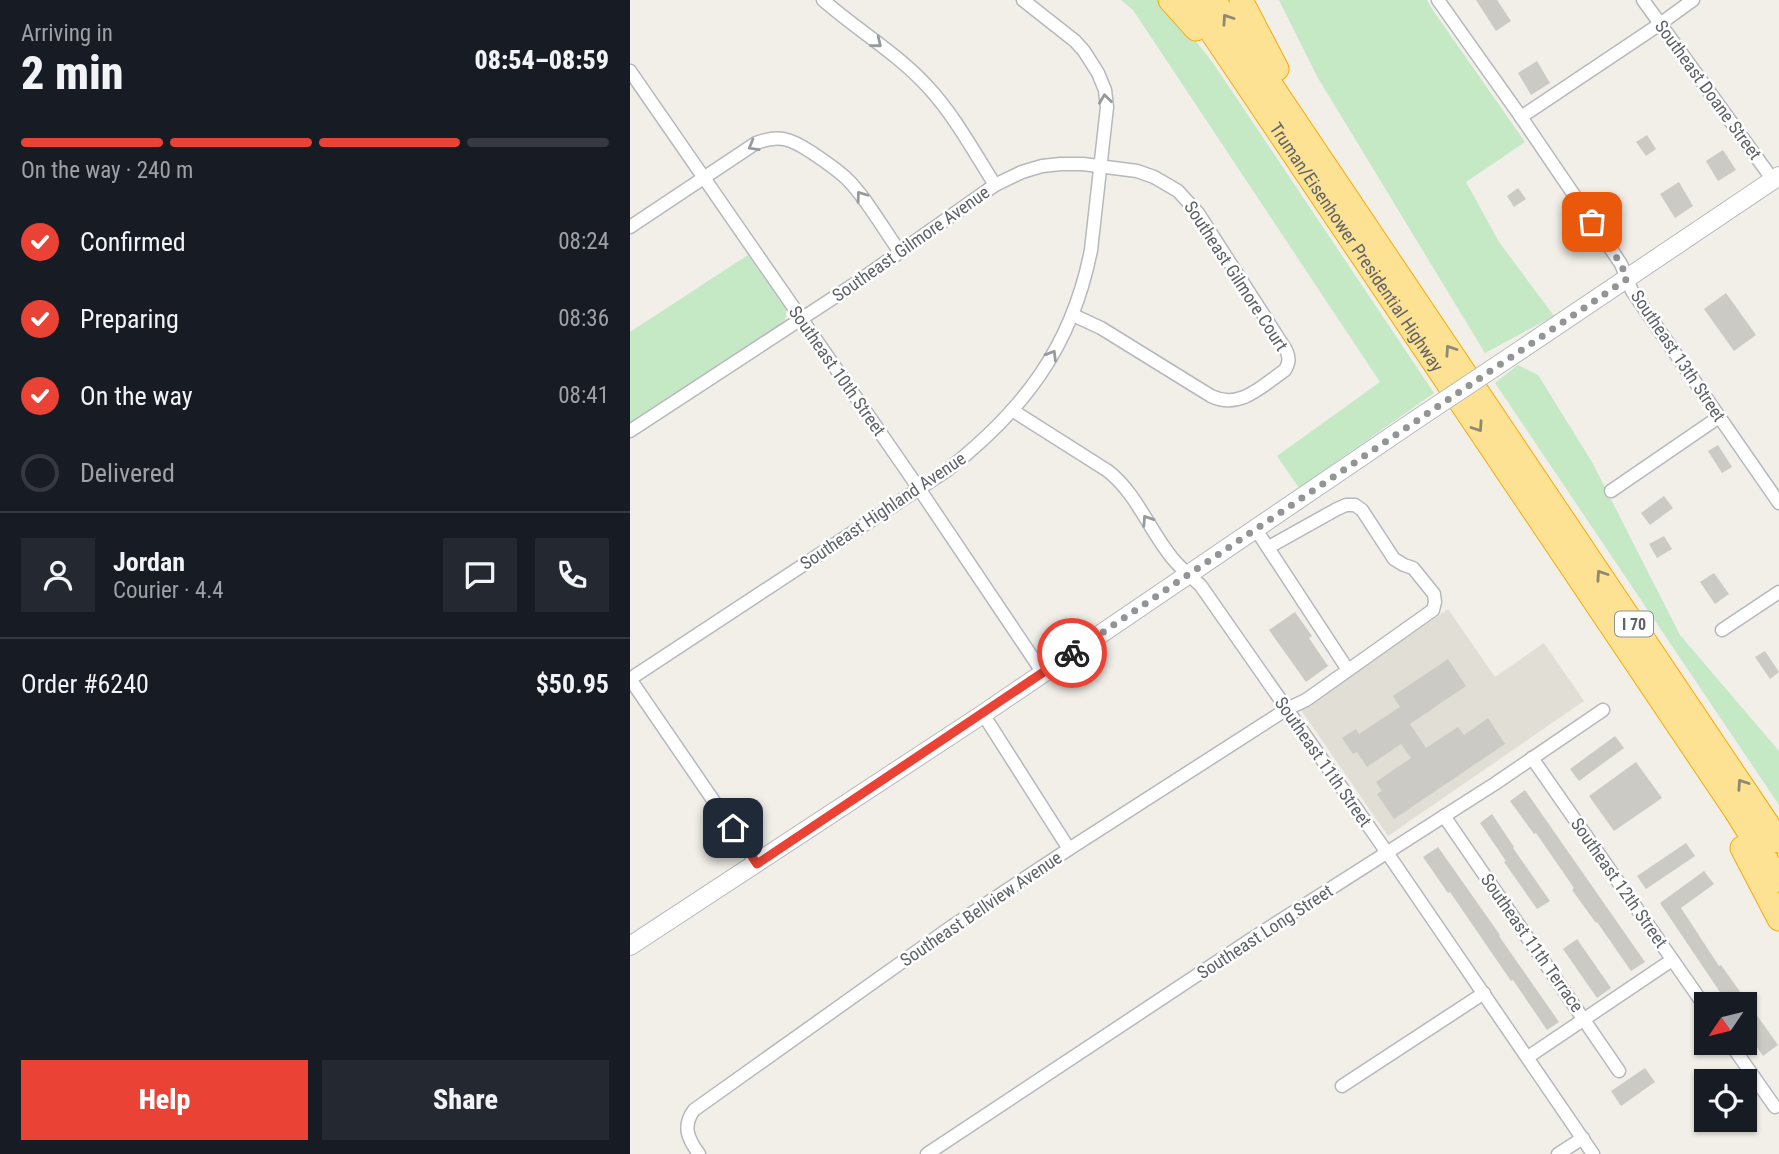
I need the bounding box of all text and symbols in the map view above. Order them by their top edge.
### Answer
one-way arrow [1223,14,1236,27]
street label: Southeast Doane Street [1651,16,1766,164]
text: Arriving in [21,20,113,47]
one-way arrow [869,34,881,47]
text: 08:54–08:59 [475,45,609,75]
text: 2 min [21,46,124,100]
one-way arrow [1098,93,1113,105]
street label: Truman/Eisenhower Presidential Highway [1266,118,1448,376]
one-way arrow [748,138,761,151]
text: On the way · 240 m [21,157,193,184]
street label: Southeast Gilmore Avenue [828,181,993,306]
one-way arrow [856,191,869,204]
pin [1562,192,1622,252]
street label: Southeast Gilmore Court [1180,197,1293,355]
icon: bag [1573,203,1611,241]
icon: check [21,223,59,261]
text: Confirmed [80,227,186,257]
text: 08:24 [558,228,609,255]
street label: Southeast 13th Street [1627,286,1730,425]
icon: check [21,300,59,338]
street label: Southeast 10th Street [785,302,890,440]
text: Preparing [80,304,179,334]
text: 08:36 [558,305,609,332]
one-way arrow [1445,345,1458,358]
one-way arrow [1044,350,1057,363]
icon: check [21,377,59,415]
text: On the way [80,381,193,411]
text: 08:41 [558,382,609,409]
one-way arrow [1469,419,1482,432]
street label: Southeast Highland Avenue [796,447,969,574]
text: Delivered [80,458,175,488]
one-way arrow [1142,514,1155,527]
button: person [21,538,95,612]
button: chat [443,538,517,612]
button: phone [535,538,609,612]
text: Jordan [113,547,185,577]
one-way arrow [1597,570,1609,583]
text: Courier · 4.4 [113,577,224,604]
road number: I 70 [1615,611,1653,636]
courier [1037,618,1107,688]
icon: bike [1053,634,1091,672]
text: Order #6240 [21,669,149,699]
text: $50.95 [536,669,609,699]
street label: Southeast 11th Street [1271,693,1376,831]
one-way arrow [1738,779,1750,792]
pin [703,798,763,858]
icon: home [714,809,752,847]
street label: Southeast 12th Street [1567,814,1672,952]
street label: Southeast Bellview Avenue [896,847,1065,970]
street label: Southeast 11th Terrace [1477,869,1588,1016]
street label: Southeast Long Street [1193,880,1336,983]
north arrow [1694,992,1757,1055]
map controls [1694,992,1757,1132]
button: Help [21,1060,308,1140]
button: Share [322,1060,609,1140]
button: locate [1694,1069,1757,1132]

